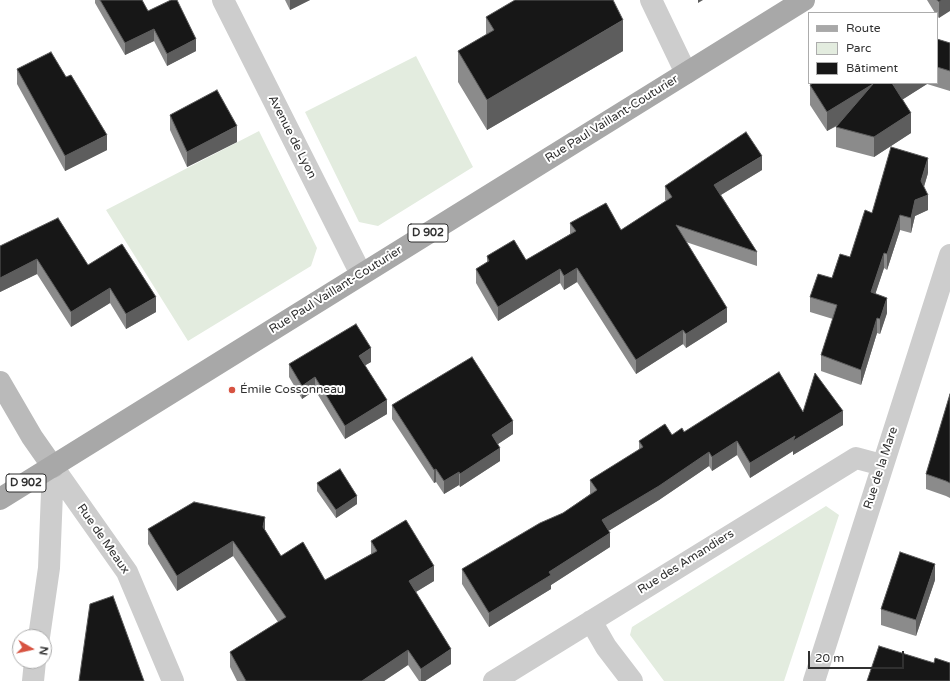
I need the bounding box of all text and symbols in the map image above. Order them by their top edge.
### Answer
legend [808,12,938,84]
text: Route [846,21,880,35]
text: Parc [846,41,871,55]
text: Bâtiment [846,61,898,75]
street label: Rue Paul Vaillant-Couturier [543,72,681,166]
street label: Avenue de Lyon [265,93,319,181]
road number: D 902 [408,224,448,242]
street label: Rue Paul Vaillant-Couturier [267,243,405,337]
place label: Émile Cossonneau [240,383,344,397]
marker: Émile Cossonneau [227,385,237,395]
street label: Rue de la Mare [861,425,901,511]
road number: D 902 [6,474,46,492]
street label: Rue de Meaux [74,501,132,577]
street label: Rue des Amandiers [635,527,737,597]
north arrow [12,629,52,669]
scale bar [810,643,906,669]
text: N [36,645,50,656]
text: 20 m [815,651,844,665]

